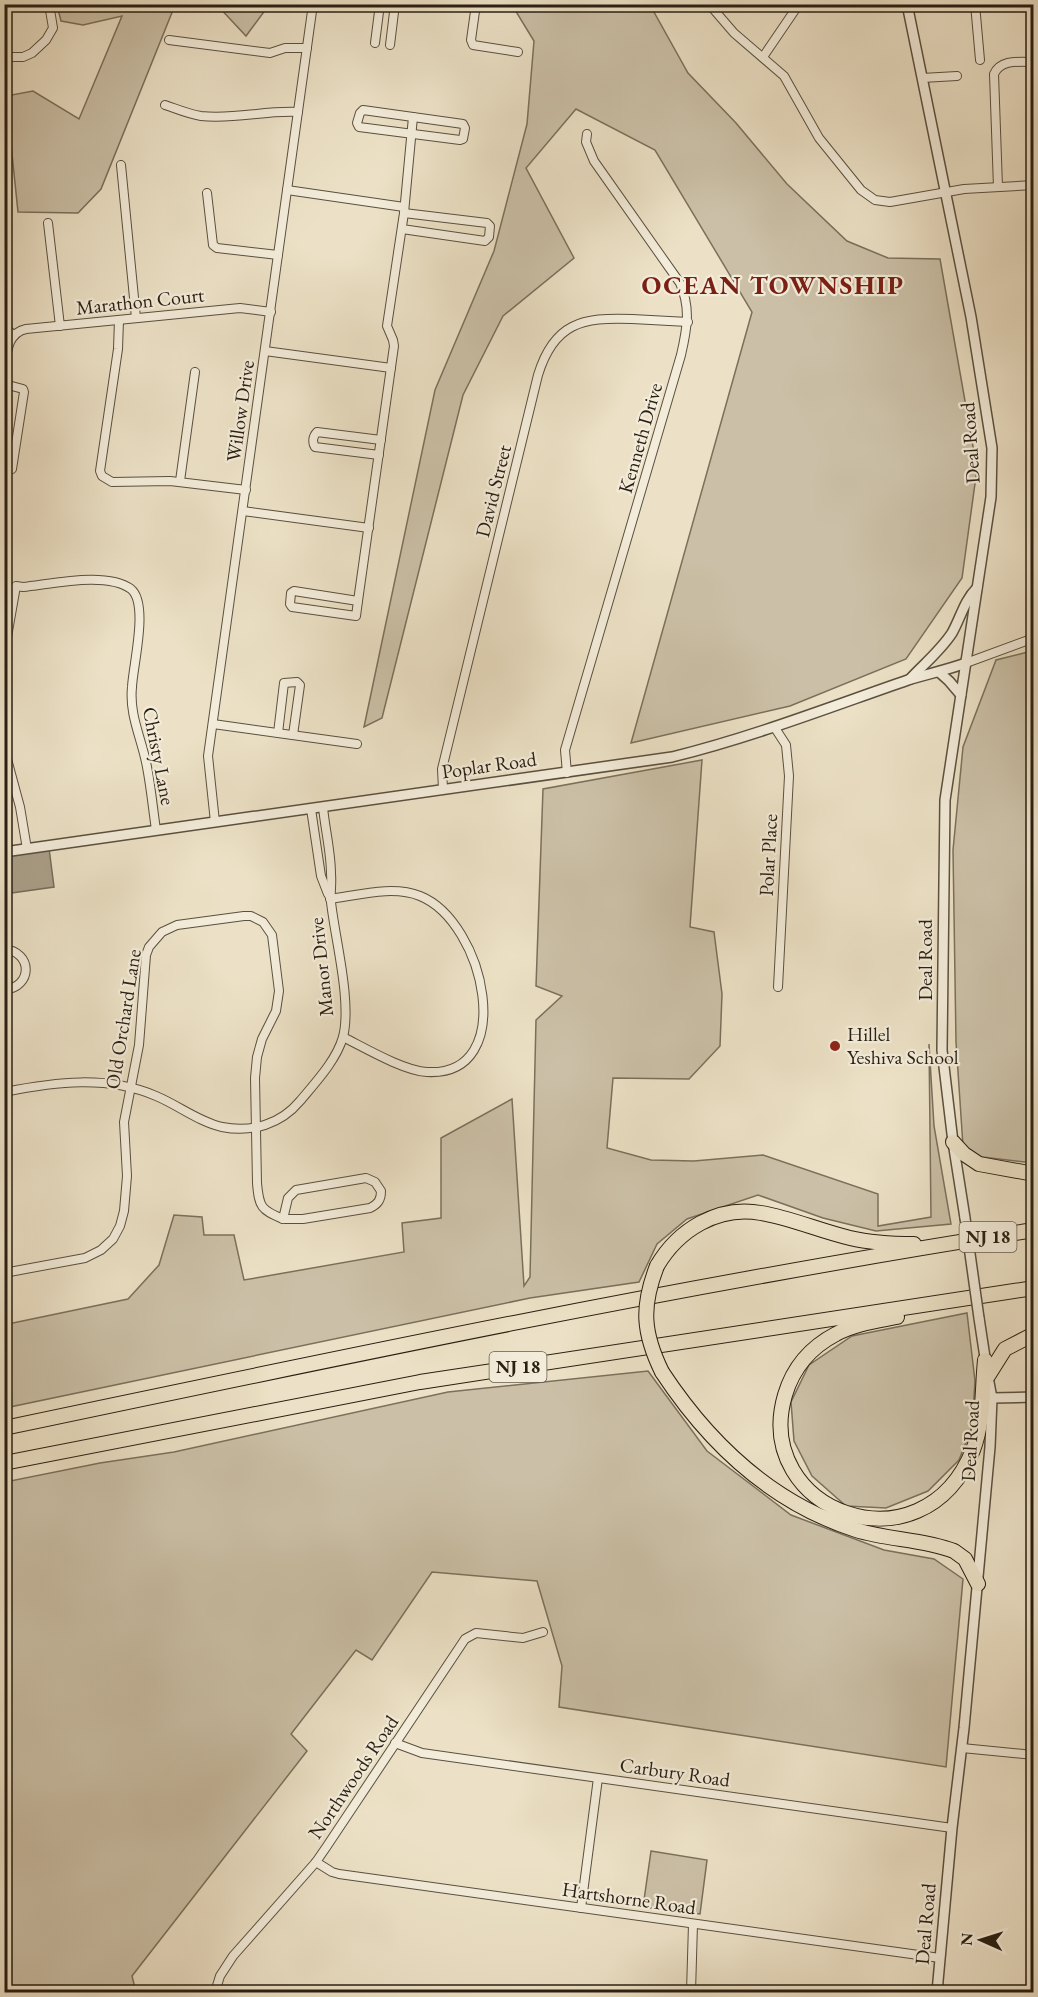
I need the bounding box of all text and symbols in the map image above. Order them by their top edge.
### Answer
district label: OCEAN TOWNSHIP [642,268,904,302]
street label: Marathon Court [75,281,206,321]
street label: Willow Drive [220,358,260,464]
street label: Kenneth Drive [612,380,668,496]
street label: Deal Road [954,401,986,485]
street label: David Street [469,441,517,540]
street label: Christy Lane [137,705,181,808]
street label: Poplar Road [440,745,539,785]
street label: Polar Place [753,813,783,897]
street label: Manor Drive [303,916,339,1018]
street label: Deal Road [912,918,938,1001]
street label: Old Orchard Lane [99,947,147,1091]
place label: Hillel Yeshiva School [847,1021,959,1070]
marker: Hillel Yeshiva School [828,1039,842,1053]
road number: NJ 18 [960,1222,1016,1252]
road number: NJ 18 [490,1352,546,1382]
street label: Deal Road [955,1399,985,1482]
street label: Northwoods Road [302,1709,405,1844]
street label: Carbury Road [618,1751,733,1793]
street label: Hartshorne Road [560,1876,698,1920]
street label: Deal Road [908,1881,942,1966]
north arrow [951,1910,1011,1970]
text: N [956,1932,977,1946]

